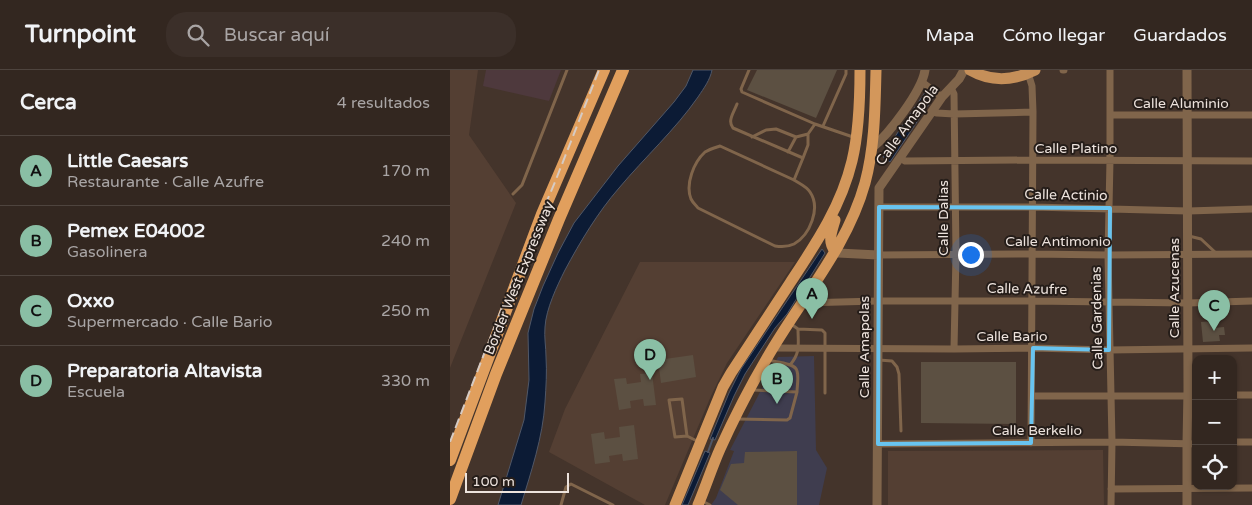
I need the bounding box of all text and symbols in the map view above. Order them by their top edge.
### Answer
search box [166,12,516,57]
text: Turnpoint [25,20,136,49]
icon: search [184,21,212,49]
text: Buscar aquí [224,24,330,46]
text: Mapa [925,24,974,46]
text: Cómo llegar [1002,24,1105,46]
text: Guardados [1133,24,1227,46]
street label: Calle Amapola [872,81,942,169]
text: Cerca [20,90,77,115]
text: 4 resultados [337,93,430,113]
street label: Calle Aluminio [1133,95,1229,112]
street label: Calle Platino [1035,140,1117,157]
text: Little Caesars [67,150,188,172]
text: A [30,161,42,181]
text: 170 m [381,161,430,181]
text: Restaurante · Calle Azufre [67,172,264,192]
street label: Calle Dalias [935,180,952,256]
street label: Calle Actinio [1024,186,1108,204]
street label: Border West Expressway [480,198,558,357]
text: Pemex E04002 [67,220,205,242]
text: B [30,231,42,251]
text: 240 m [381,231,430,251]
street label: Calle Antimonio [1005,233,1111,250]
street label: Calle Azucenas [1166,237,1183,338]
text: Gasolinera [67,242,147,262]
your location [958,242,984,268]
street label: Calle Gardenias [1088,266,1106,370]
pin: A [796,278,828,319]
street label: Calle Azufre [987,280,1067,298]
text: Oxxo [67,290,114,312]
pin: C [1198,290,1230,331]
street label: Calle Amapolas [856,295,873,398]
text: C [30,301,42,321]
text: 250 m [381,301,430,321]
text: Supermercado · Calle Bario [67,312,272,332]
street label: Calle Bario [976,328,1048,345]
pin: D [634,339,666,380]
map controls [1192,355,1237,490]
button: + [1192,355,1237,400]
text: Preparatoria Altavista [67,360,262,382]
pin: B [761,363,793,404]
text: D [30,371,42,391]
text: 330 m [381,371,430,391]
text: Escuela [67,382,125,402]
button: − [1192,400,1237,445]
street label: Calle Berkelio [992,422,1082,439]
button: locate [1192,445,1237,490]
scale bar [465,470,569,493]
text: 100 m [472,473,515,490]

